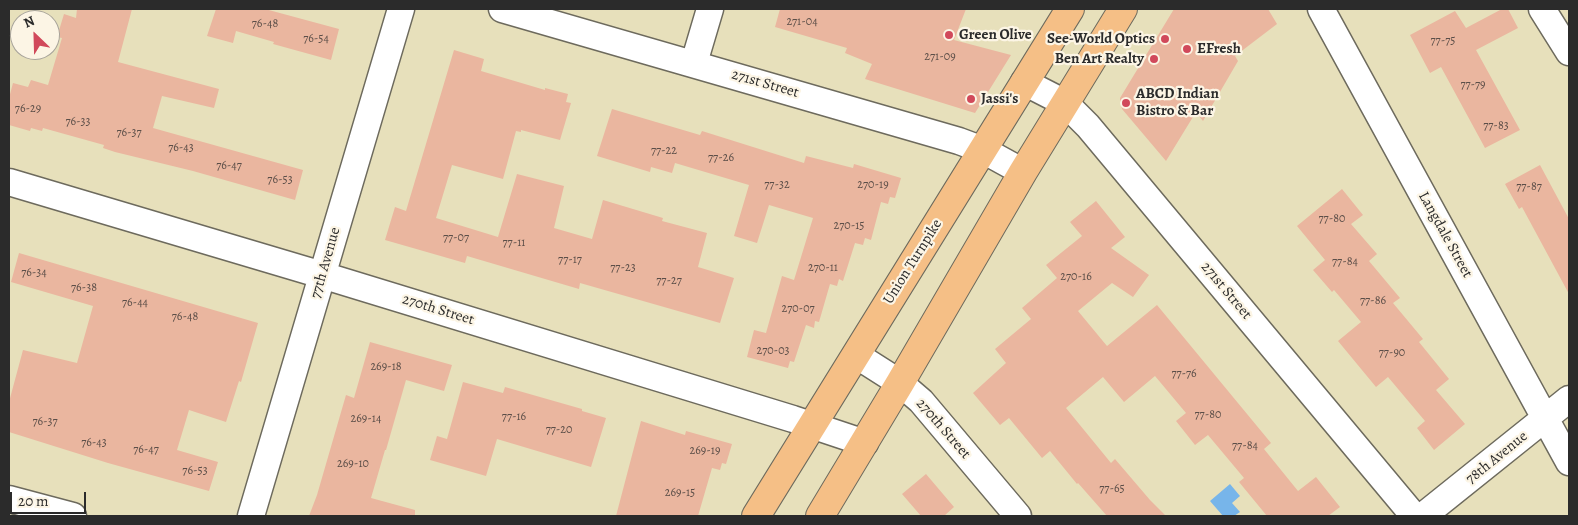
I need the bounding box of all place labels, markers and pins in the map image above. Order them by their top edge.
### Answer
place label: Green Olive [959,26,1032,44]
marker: Green Olive [943,29,955,41]
place label: See-World Optics [1047,30,1155,48]
marker: See-World Optics [1159,33,1171,45]
place label: EFresh [1197,40,1241,58]
marker: EFresh [1181,43,1193,55]
place label: Ben Art Realty [1055,50,1144,68]
marker: Ben Art Realty [1148,53,1160,65]
place label: ABCD Indian Bistro & Bar [1136,85,1219,120]
place label: Jassi's [981,90,1018,108]
marker: Jassi's [965,93,977,105]
marker: ABCD Indian Bistro & Bar [1120,97,1132,109]

